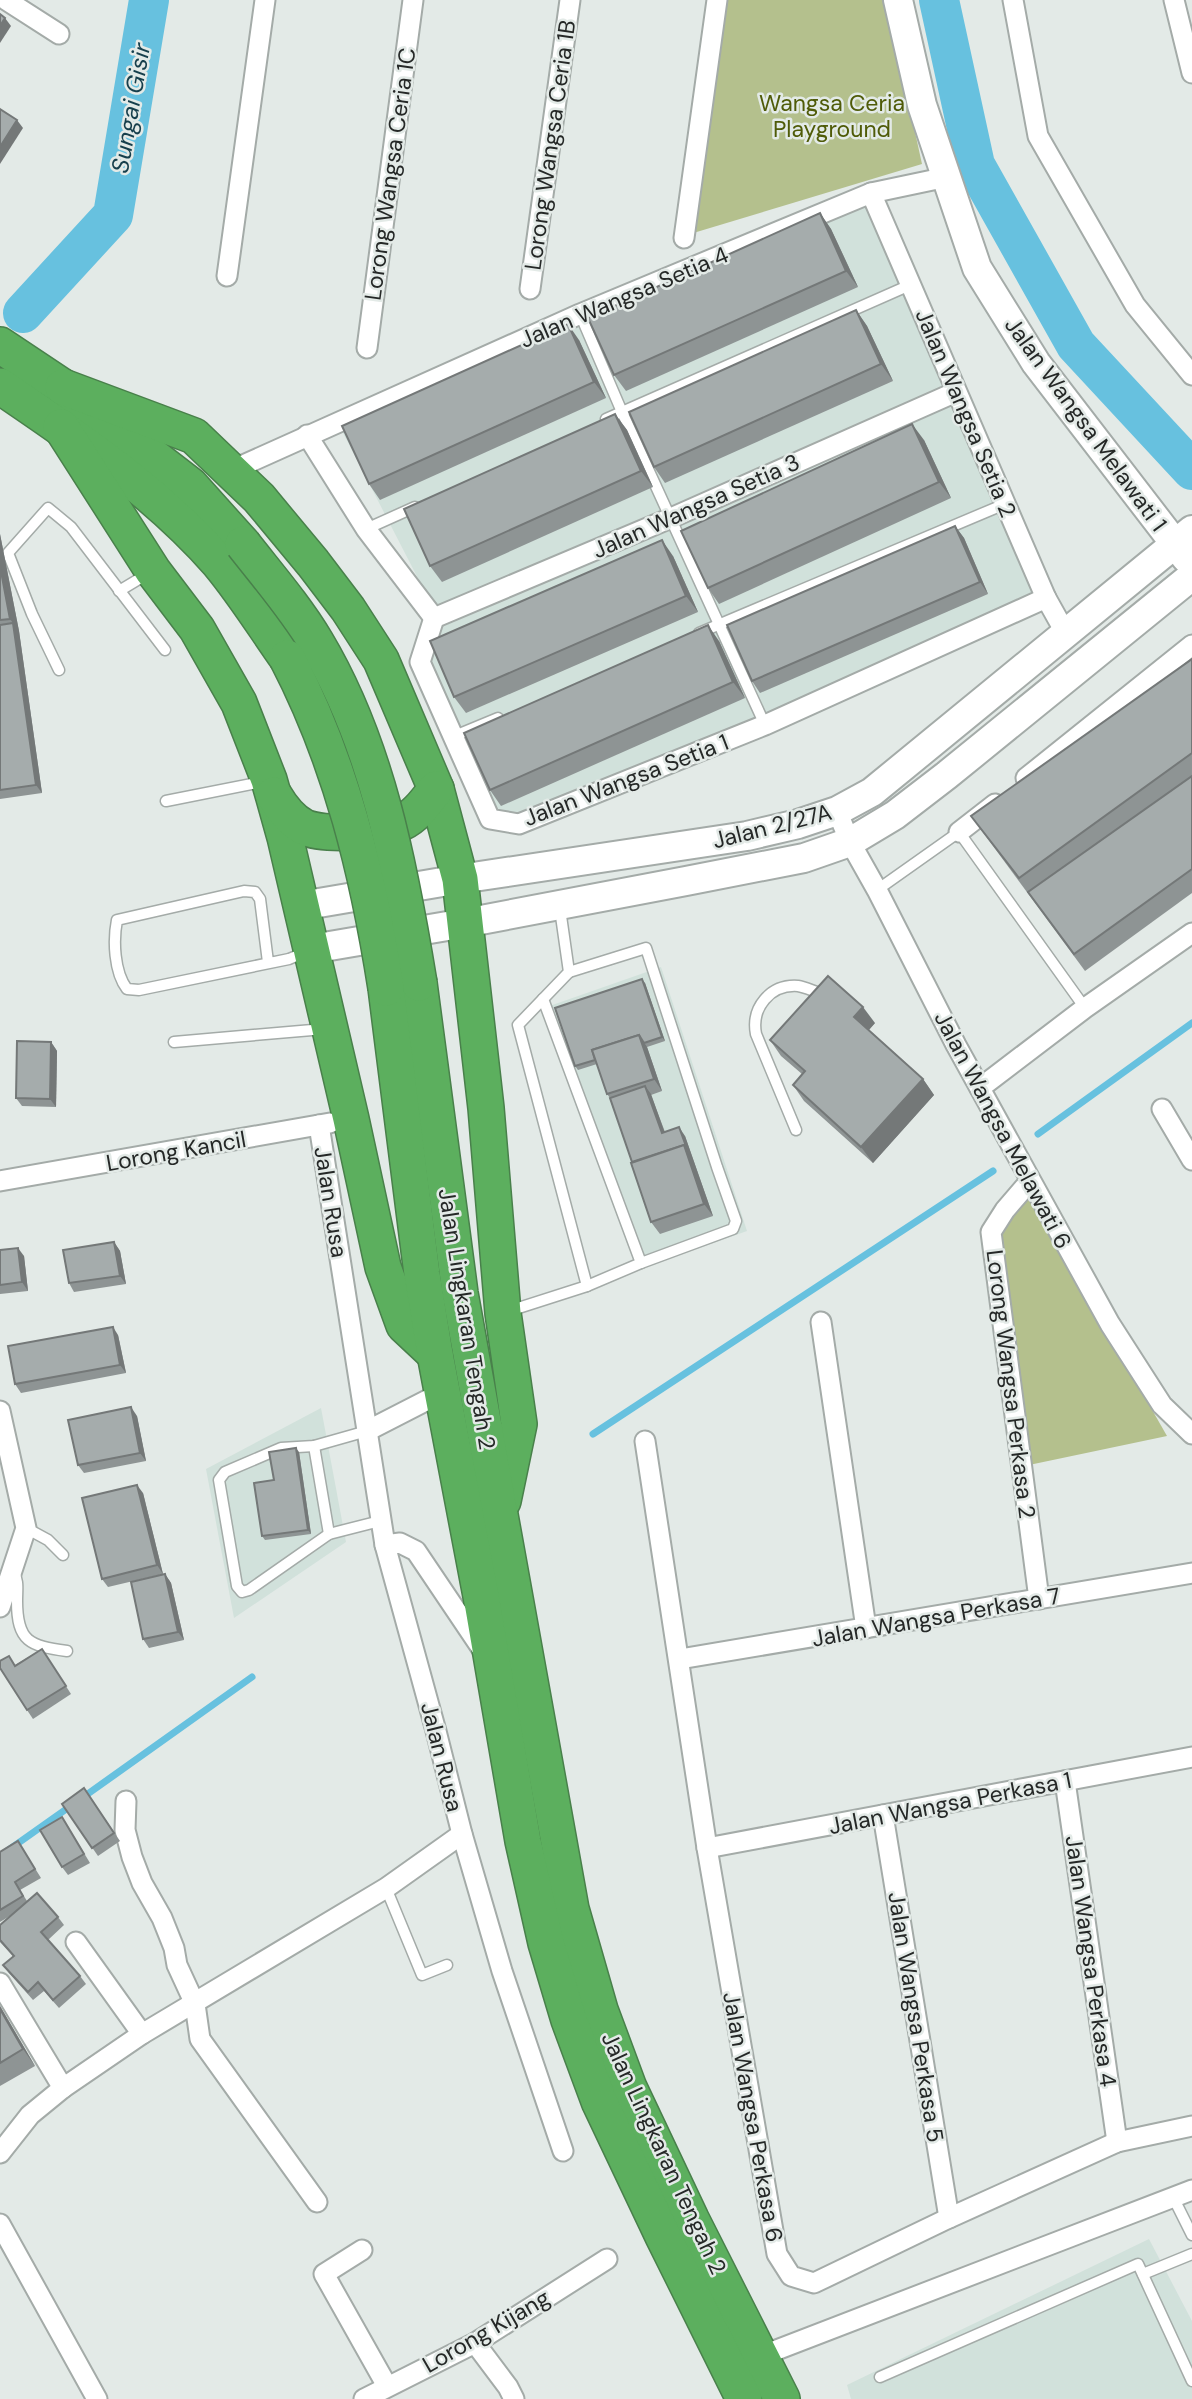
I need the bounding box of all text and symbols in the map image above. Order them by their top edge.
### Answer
street label: Lorong Wangsa Ceria 1B [518,18,582,272]
water label: Sungai Gisir [104,39,157,175]
street label: Lorong Wangsa Ceria 1C [357,46,423,302]
park label: Wangsa Ceria Playground [759,88,905,144]
street label: Jalan Wangsa Setia 4 [515,239,733,355]
street label: Jalan Wangsa Setia 2 [909,304,1023,522]
street label: Jalan Wangsa Melawati 1 [998,311,1174,537]
street label: Jalan Wangsa Setia 3 [588,447,804,565]
street label: Jalan Wangsa Setia 1 [519,727,733,833]
street label: Jalan 2/27A [709,797,835,855]
street label: Jalan Wangsa Melawati 6 [928,1006,1078,1254]
street label: Lorong Kancil [104,1124,248,1178]
street label: Jalan Rusa [307,1144,355,1260]
street label: Jalan Lingkaran Tengah 2 [432,1186,502,1452]
street label: Lorong Wangsa Perkasa 2 [980,1248,1042,1520]
street label: Jalan Wangsa Perkasa 7 [810,1580,1062,1654]
street label: Jalan Rusa [414,1699,470,1815]
street label: Jalan Wangsa Perkasa 1 [826,1765,1074,1841]
street label: Jalan Wangsa Perkasa 4 [1059,1834,1123,2089]
street label: Jalan Wangsa Perkasa 5 [881,1890,951,2144]
street label: Jalan Wangsa Perkasa 6 [716,1989,790,2245]
street label: Jalan Lingkaran Tengah 2 [595,2027,733,2279]
street label: Lorong Kijang [417,2282,555,2380]

